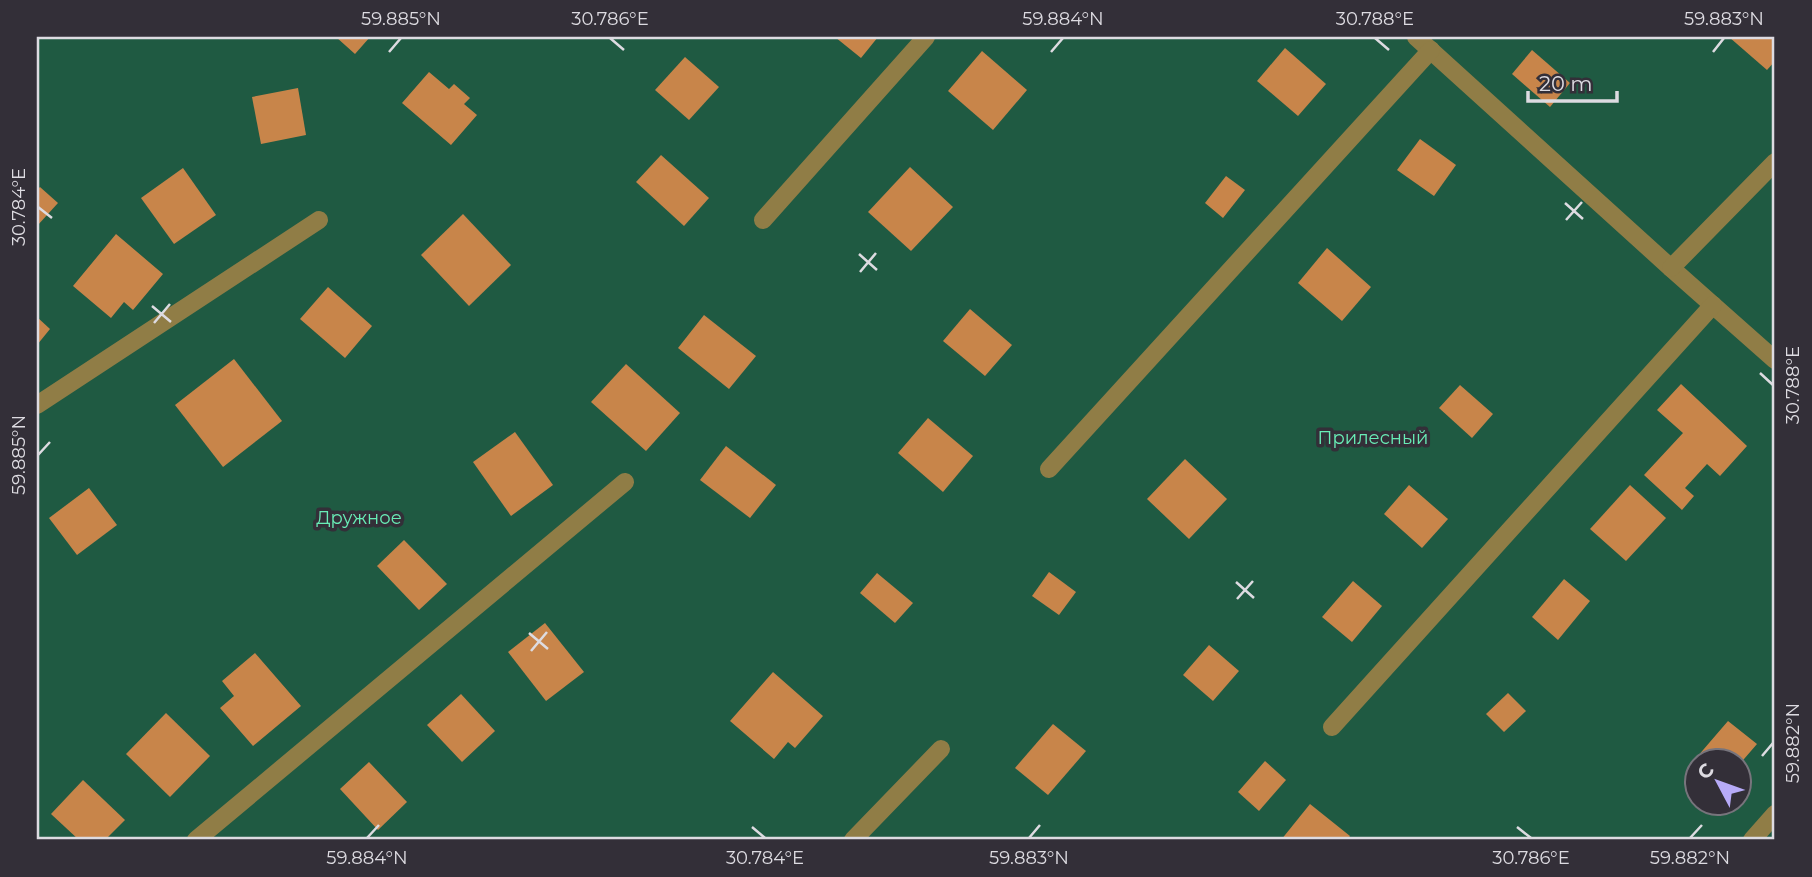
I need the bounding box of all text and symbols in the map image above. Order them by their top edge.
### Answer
text: 59.885°N [361,8,441,30]
text: 30.786°E [571,8,649,30]
text: 59.884°N [1022,8,1104,30]
text: 30.788°E [1336,8,1414,30]
text: 59.883°N [1684,8,1764,30]
scale bar [1528,60,1618,104]
text: 20 m [1539,71,1593,96]
text: 30.784°E [8,168,30,246]
text: 30.788°E [1782,346,1804,424]
text: 59.885°N [8,415,30,495]
park label: Прилесный [1318,427,1428,449]
park label: Дружное [316,507,402,529]
text: 59.882°N [1782,703,1804,783]
north arrow [1682,748,1752,818]
text: С [1692,758,1719,784]
text: 59.884°N [326,847,408,869]
text: 30.784°E [726,847,804,869]
text: 59.883°N [989,847,1069,869]
text: 30.786°E [1492,847,1570,869]
text: 59.882°N [1650,847,1730,869]

